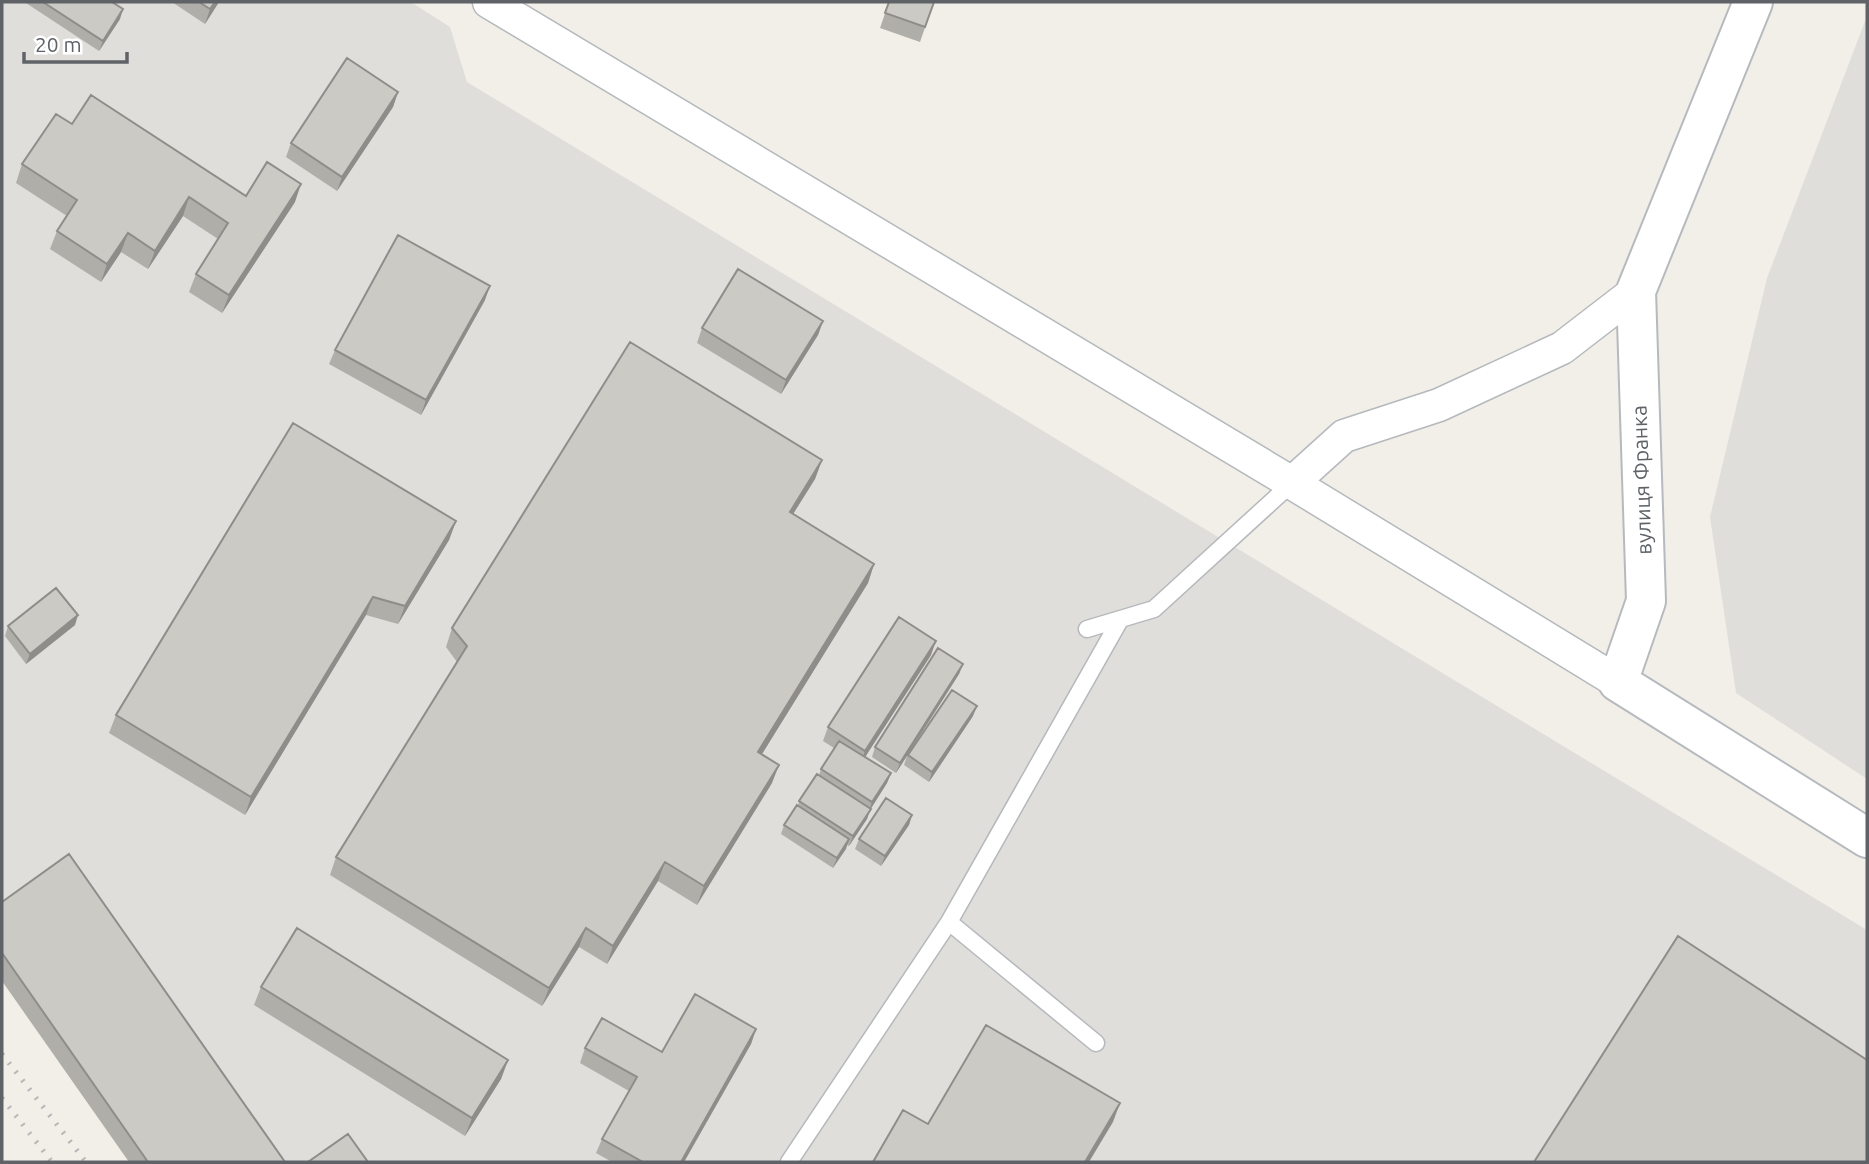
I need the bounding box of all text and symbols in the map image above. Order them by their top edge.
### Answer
scale bar [24,21,128,65]
text: 20 m [35,32,82,56]
street label: вулиця Франка [1626,405,1656,555]

